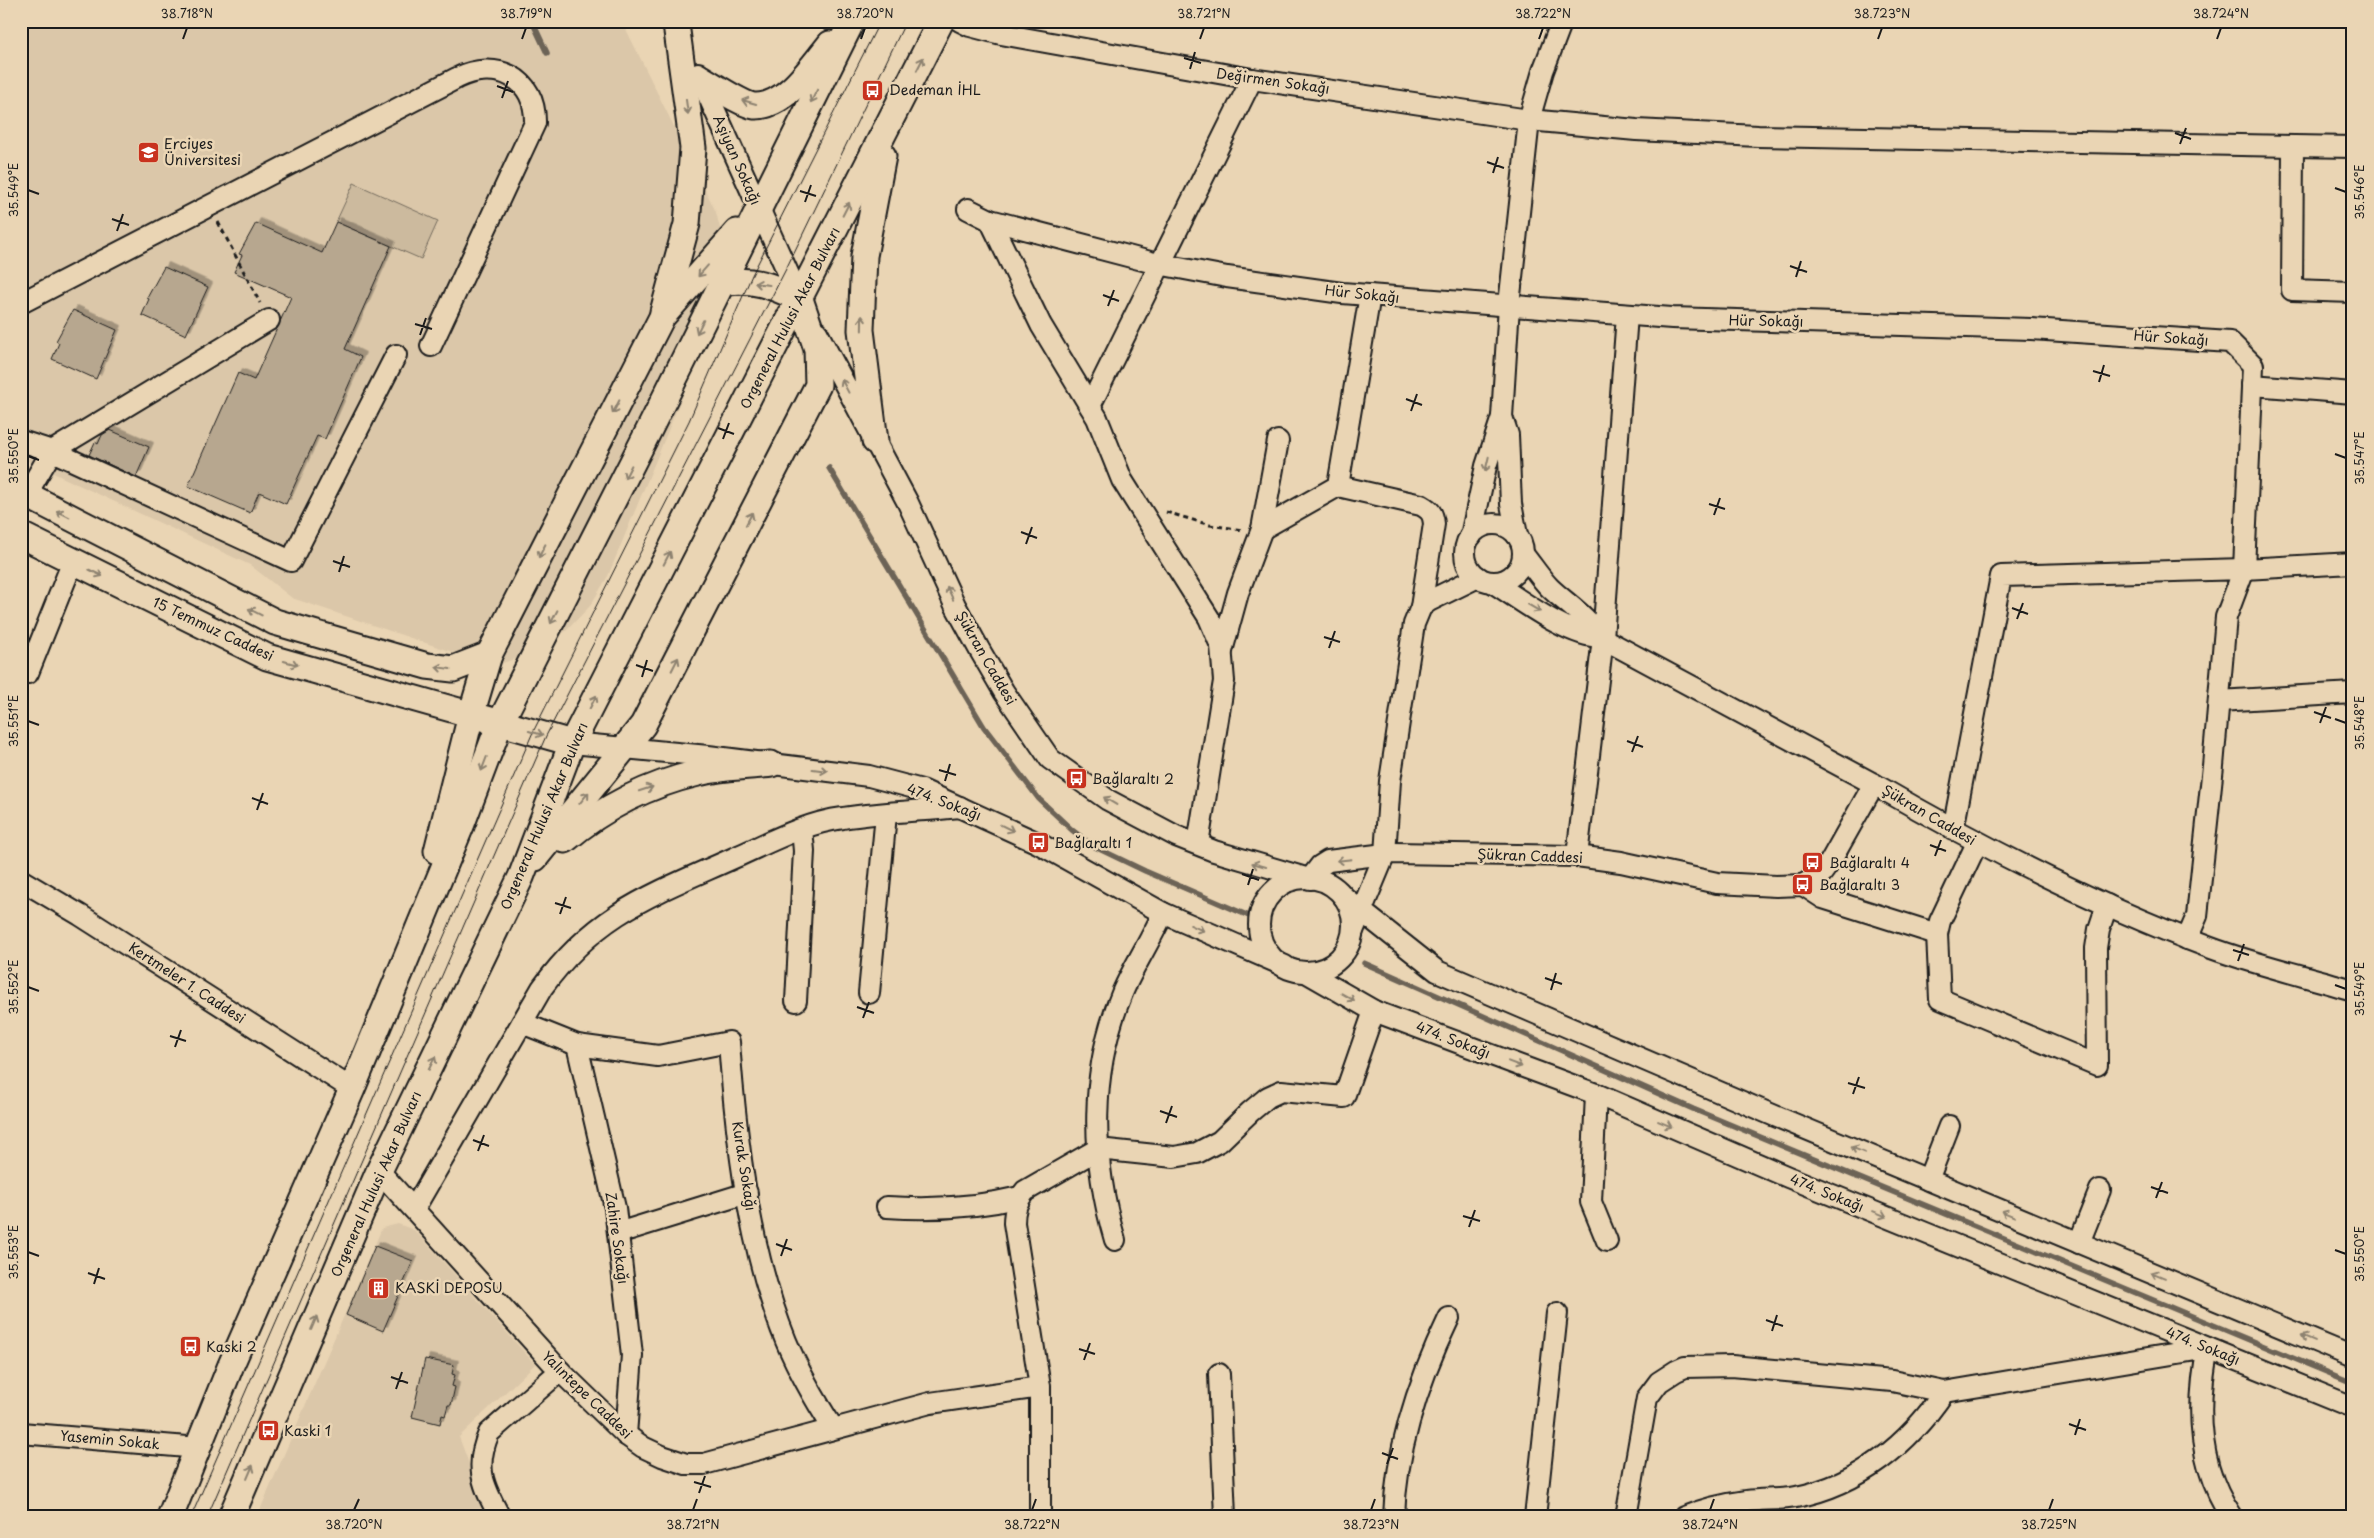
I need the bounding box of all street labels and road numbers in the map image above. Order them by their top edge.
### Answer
street label: Değirmen Sokağı [1215,62,1331,99]
street label: Aşiyan Sokağı [708,111,767,208]
street label: Orgeneral Hulusi Akar Bulvarı [734,223,845,412]
street label: Hür Sokağı [1324,279,1400,308]
street label: Hür Sokağı [1728,309,1804,332]
street label: Hür Sokağı [2133,324,2209,351]
street label: 15 Temmuz Caddesi [149,591,277,666]
street label: Şükran Caddesi [951,607,1022,709]
street label: Orgeneral Hulusi Akar Bulvarı [494,719,593,913]
street label: 474. Sokağı [904,778,985,825]
street label: Şükran Caddesi [1878,779,1980,850]
street label: Şükran Caddesi [1477,843,1583,868]
street label: Kertmeler 1. Caddesi [125,937,250,1028]
street label: 474. Sokağı [1413,1016,1494,1063]
street label: Orgeneral Hulusi Akar Bulvarı [325,1087,426,1280]
street label: Kurak Sokağı [727,1120,762,1212]
street label: 474. Sokağı [1787,1168,1867,1217]
street label: Zahire Sokağı [601,1191,634,1285]
street label: 474. Sokağı [2163,1321,2243,1370]
street label: Yalıntepe Caddesi [538,1346,637,1443]
street label: Yasemin Sokak [59,1425,161,1454]

